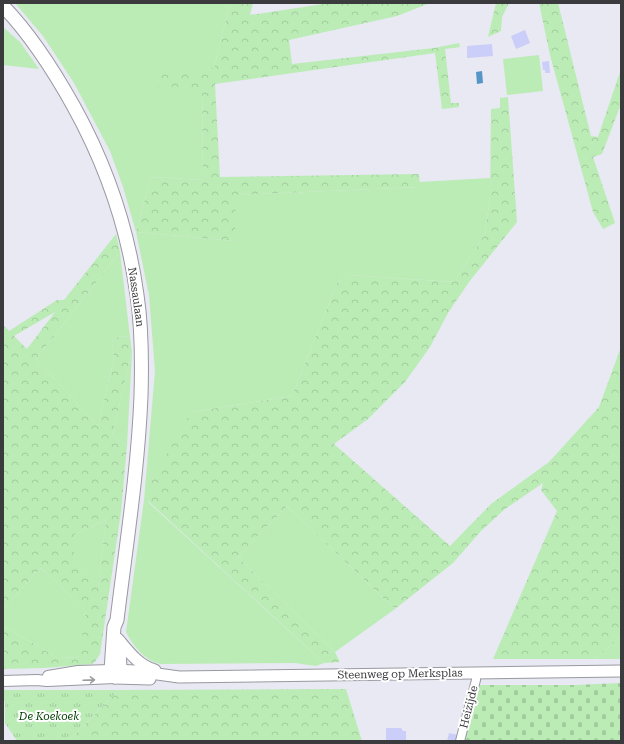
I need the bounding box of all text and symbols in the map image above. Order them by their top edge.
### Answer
street label: Nassaulaan [125,266,147,328]
street label: Steenweg op Merksplas [337,666,463,682]
one-way arrow [82,676,95,683]
street label: Heizijde [457,684,481,730]
park label: De Koekoek [18,710,79,723]

